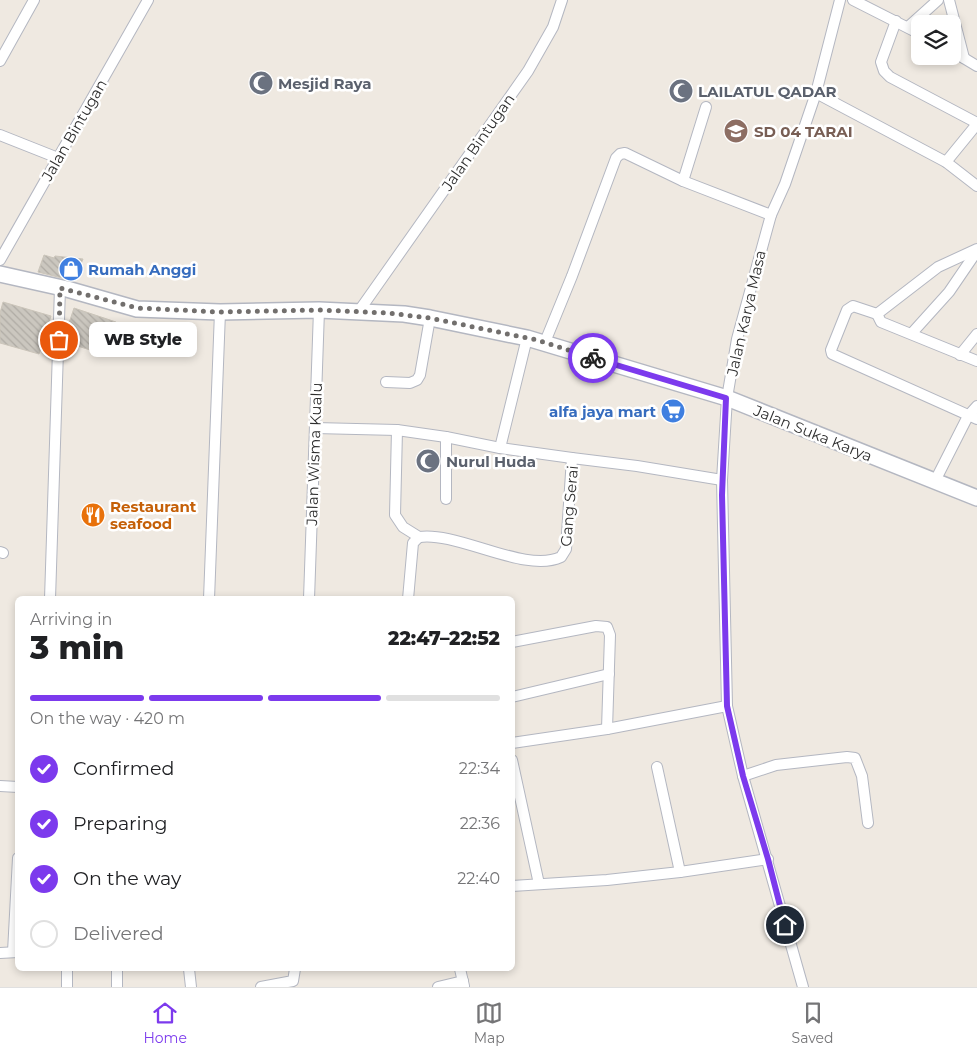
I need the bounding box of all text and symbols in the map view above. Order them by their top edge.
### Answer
map controls [911,15,961,65]
button: layers [911,15,961,65]
mosque icon: Mesjid Raya [248,70,274,96]
place label: Mesjid Raya [278,74,371,93]
street label: Jalan Bintugan [37,76,111,185]
mosque icon: LAILATUL QADAR [668,78,694,104]
place label: LAILATUL QADAR [698,82,837,101]
street label: Jalan Bintugan [437,90,519,195]
school or university icon: SD 04 TARAI [723,118,749,144]
place label: SD 04 TARAI [754,122,853,141]
street label: Jalan Karya Masa [722,248,770,379]
shop icon: Rumah Anggi [58,256,84,282]
place label: Rumah Anggi [88,260,196,279]
pin [38,319,80,361]
callout: WB Style [89,322,196,358]
icon: bag [45,326,73,354]
text: WB Style [104,330,182,349]
courier [568,333,618,383]
icon: bike [579,344,607,372]
street label: Jalan Wisma Kualu [302,382,326,527]
supermarket icon: alfa jaya mart [660,398,686,424]
street label: Jalan Suka Karya [750,400,875,465]
place label: alfa jaya mart [549,402,656,421]
mosque icon: Nurul Huda [415,448,441,474]
place label: Nurul Huda [446,452,536,471]
street label: Gang Serai [556,465,582,547]
place label: Restaurant seafood [110,497,197,533]
restaurant icon: Restaurant seafood [80,502,106,528]
text: Arriving in [30,610,112,629]
text: 22:47–22:52 [388,627,500,650]
text: 3 min [30,628,124,667]
text: On the way · 420 m [30,709,185,728]
icon: check [30,755,58,783]
text: Confirmed [73,757,174,780]
text: 22:34 [459,759,500,778]
icon: check [30,810,58,838]
text: Preparing [73,812,168,835]
text: 22:36 [460,814,500,833]
icon: check [30,865,58,893]
text: On the way [73,867,181,890]
text: 22:40 [457,869,500,888]
pin [764,904,806,946]
icon: home [771,911,799,939]
text: Delivered [73,922,164,945]
tab: Home [143,999,187,1047]
tab: Map [474,999,505,1047]
tab: Saved [792,999,834,1047]

